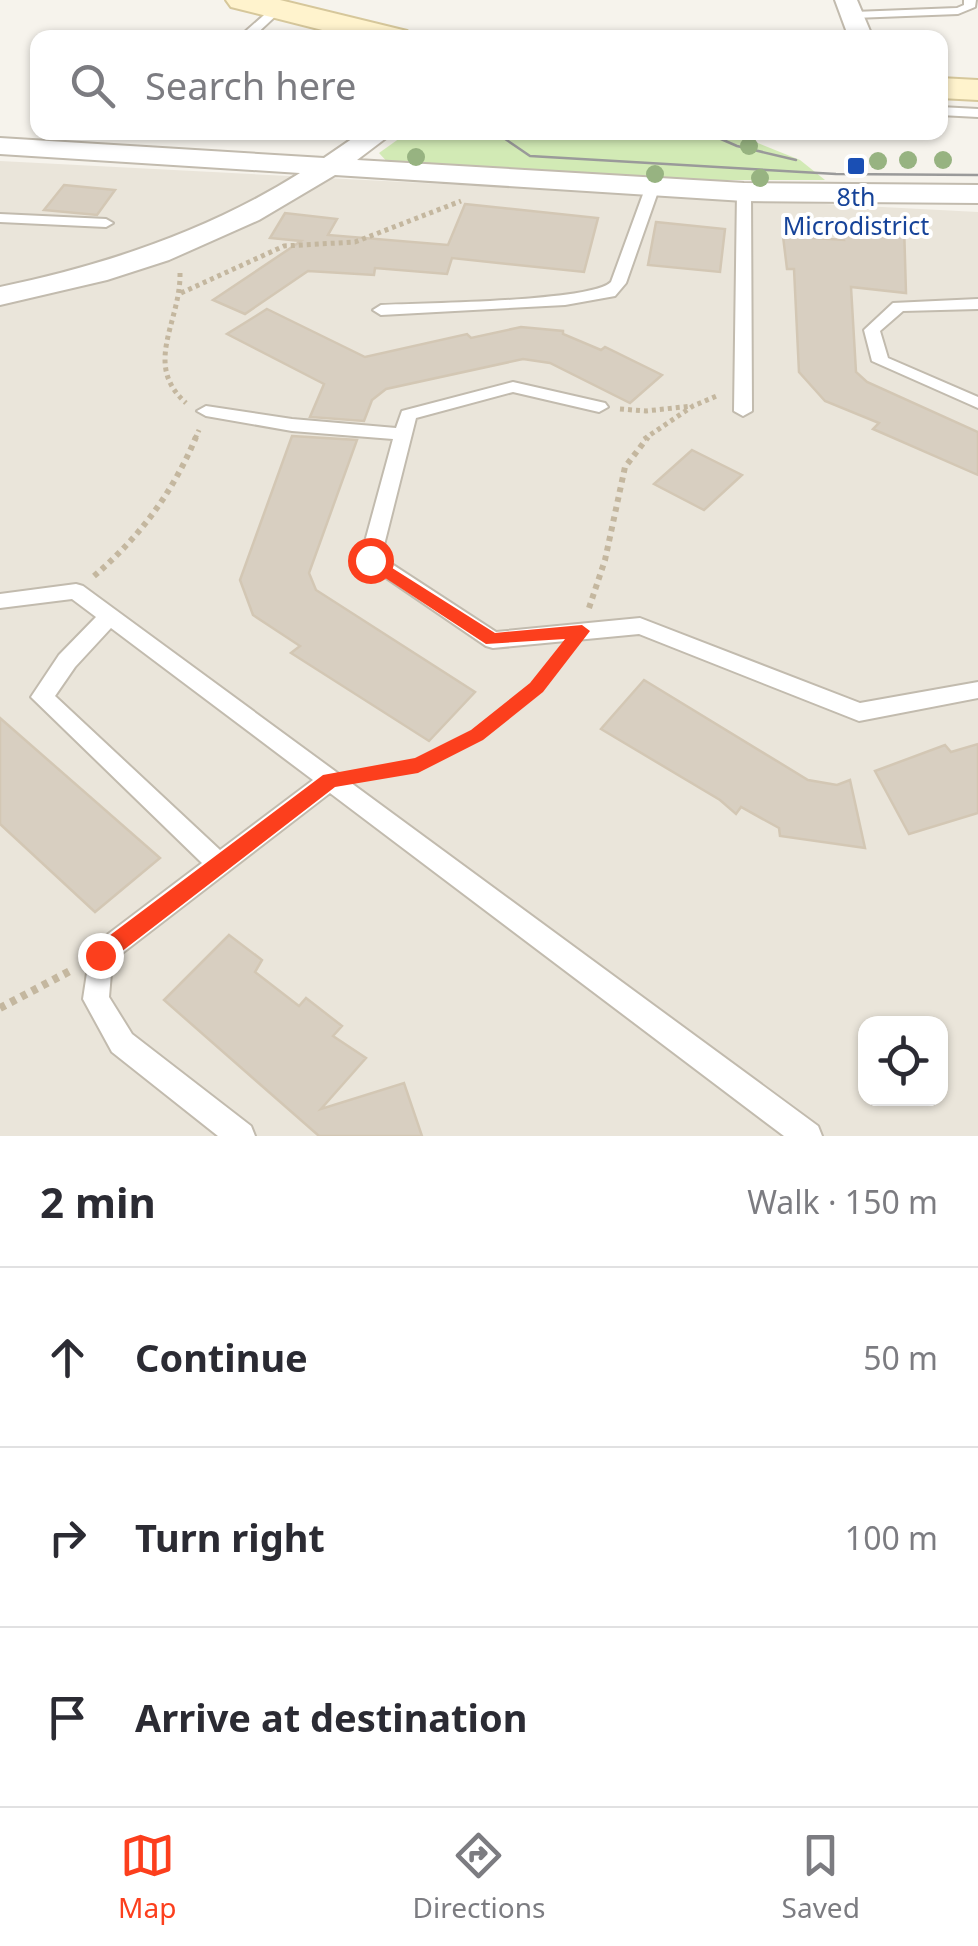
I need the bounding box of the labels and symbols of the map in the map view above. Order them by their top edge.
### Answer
marker: 8th Microdistrict [845,155,867,177]
place label: 8th Microdistrict [783,179,929,242]
route start [348,538,394,584]
route end [78,933,124,979]

